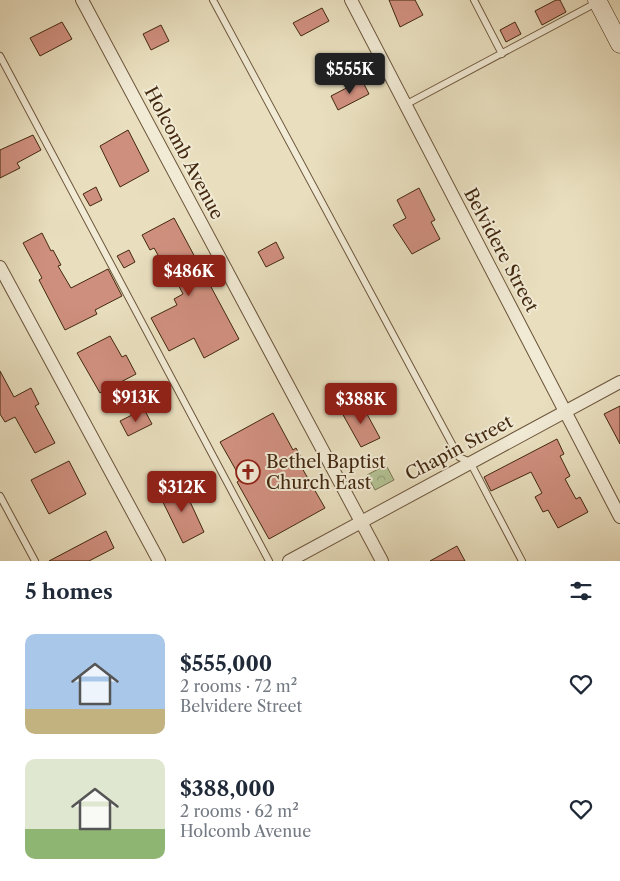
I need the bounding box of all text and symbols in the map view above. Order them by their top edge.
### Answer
pin: $555K [315,52,385,95]
text: $555K [326,59,374,79]
street label: Holcomb Avenue [140,83,228,223]
street label: Belvidere Street [459,184,543,316]
pin: $486K [154,254,224,297]
text: $486K [164,261,214,281]
pin: $913K [101,380,171,423]
pin: $388K [326,382,396,425]
text: $913K [112,387,160,407]
text: $388K [336,389,386,409]
street label: Chapin Street [402,410,517,485]
place label: Bethel Baptist Church East [266,451,386,494]
church icon: Bethel Baptist Church East [235,459,261,485]
pin: $312K [147,470,217,513]
text: $312K [158,477,206,497]
icon: filters [567,577,595,605]
text: 5 homes [25,579,113,604]
text: $555,000 [180,651,272,676]
icon: home [65,654,125,714]
icon: heart [567,670,595,698]
text: 2 rooms · 72 m² [180,676,297,696]
text: Belvidere Street [180,696,302,716]
text: $388,000 [180,776,275,801]
icon: home [65,779,125,839]
icon: heart [567,795,595,823]
text: 2 rooms · 62 m² [180,801,299,821]
text: Holcomb Avenue [180,821,311,841]

